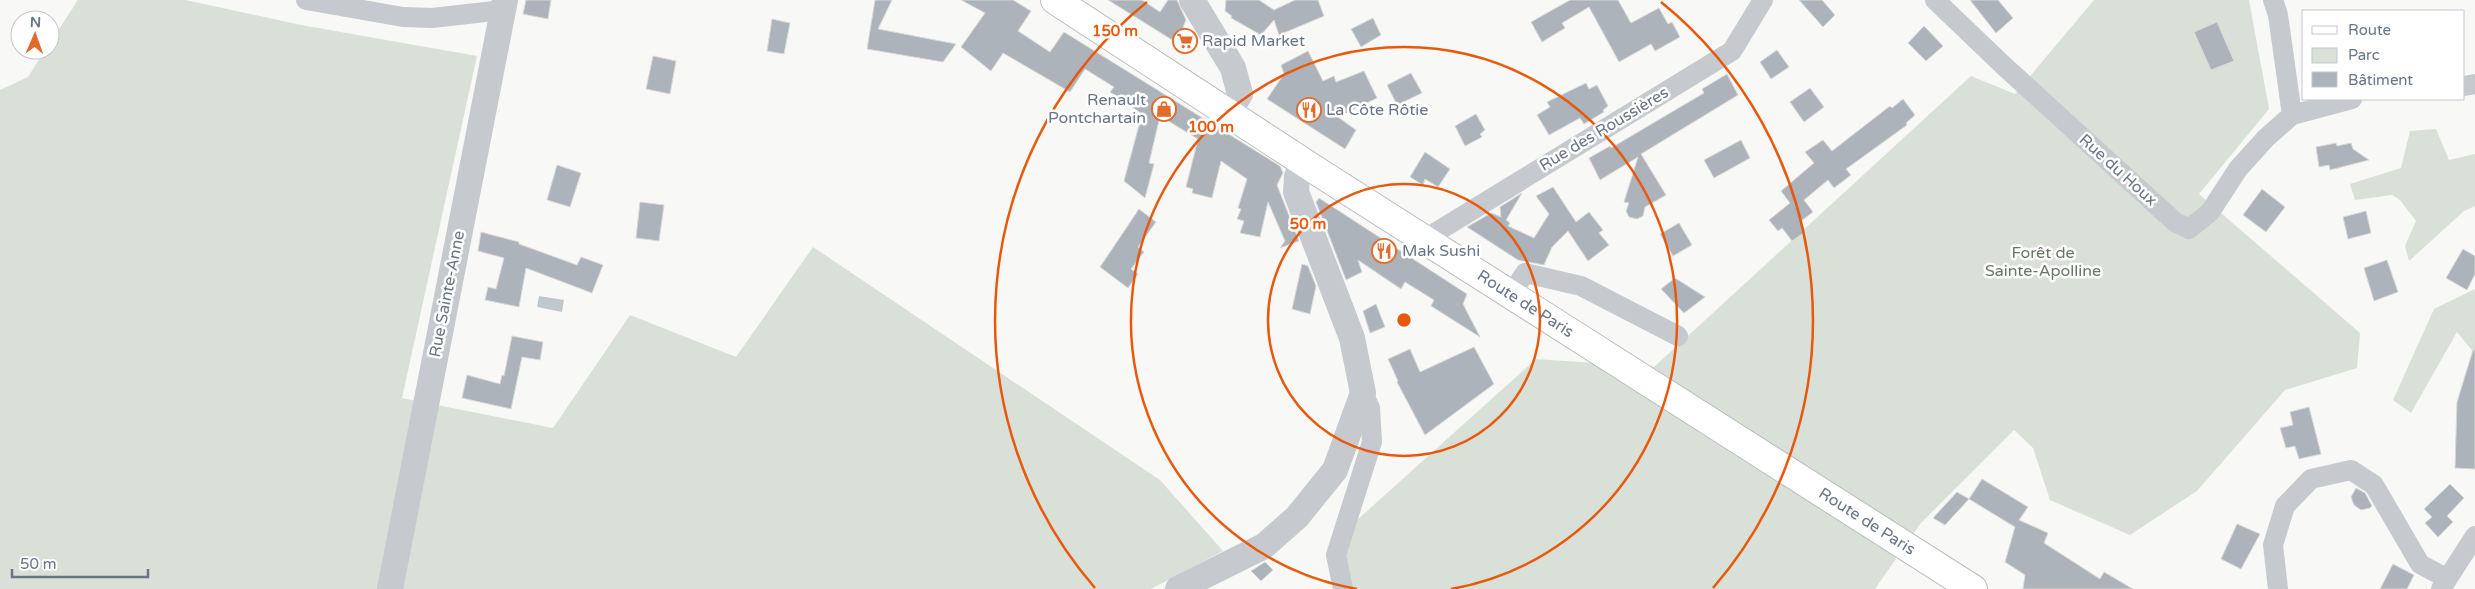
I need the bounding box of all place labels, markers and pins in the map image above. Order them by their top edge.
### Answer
supermarket icon: Rapid Market [1172,28,1198,54]
place label: Rapid Market [1202,31,1305,51]
place label: Renault Pontchartain [1048,90,1146,128]
shop icon: Renault Pontchartain [1151,96,1177,122]
restaurant icon: La Côte Rôtie [1296,97,1322,123]
place label: La Côte Rôtie [1326,100,1428,120]
restaurant icon: Mak Sushi [1371,238,1397,264]
place label: Mak Sushi [1402,241,1480,261]
centre of rings [1395,311,1413,329]

